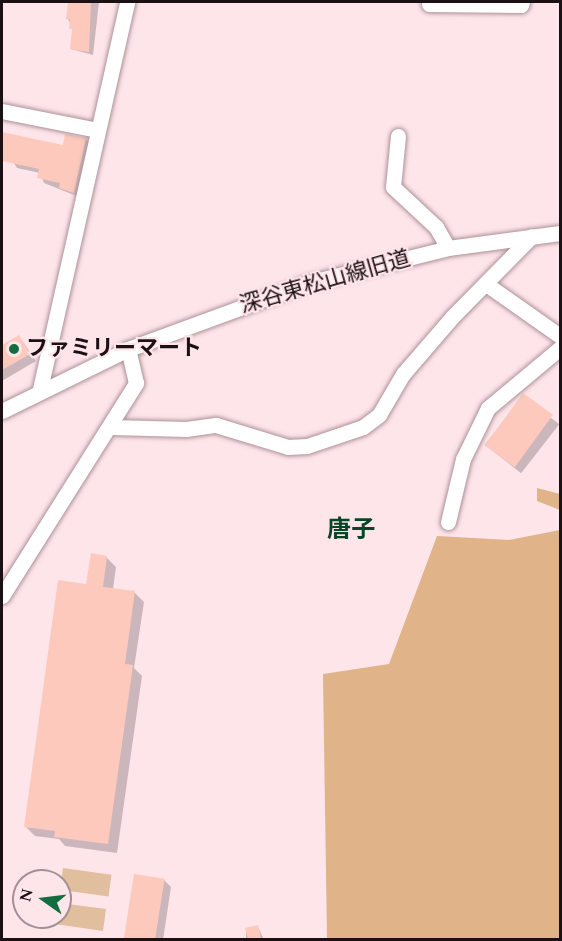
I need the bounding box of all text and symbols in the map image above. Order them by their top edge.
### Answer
street label: 深谷東松山線旧道 [237,245,413,319]
place label: ファミリーマート [26,336,202,362]
marker: ファミリーマート [7,342,21,356]
district label: 唐子 [327,517,375,545]
north arrow [12,869,72,929]
text: N [13,886,40,904]

